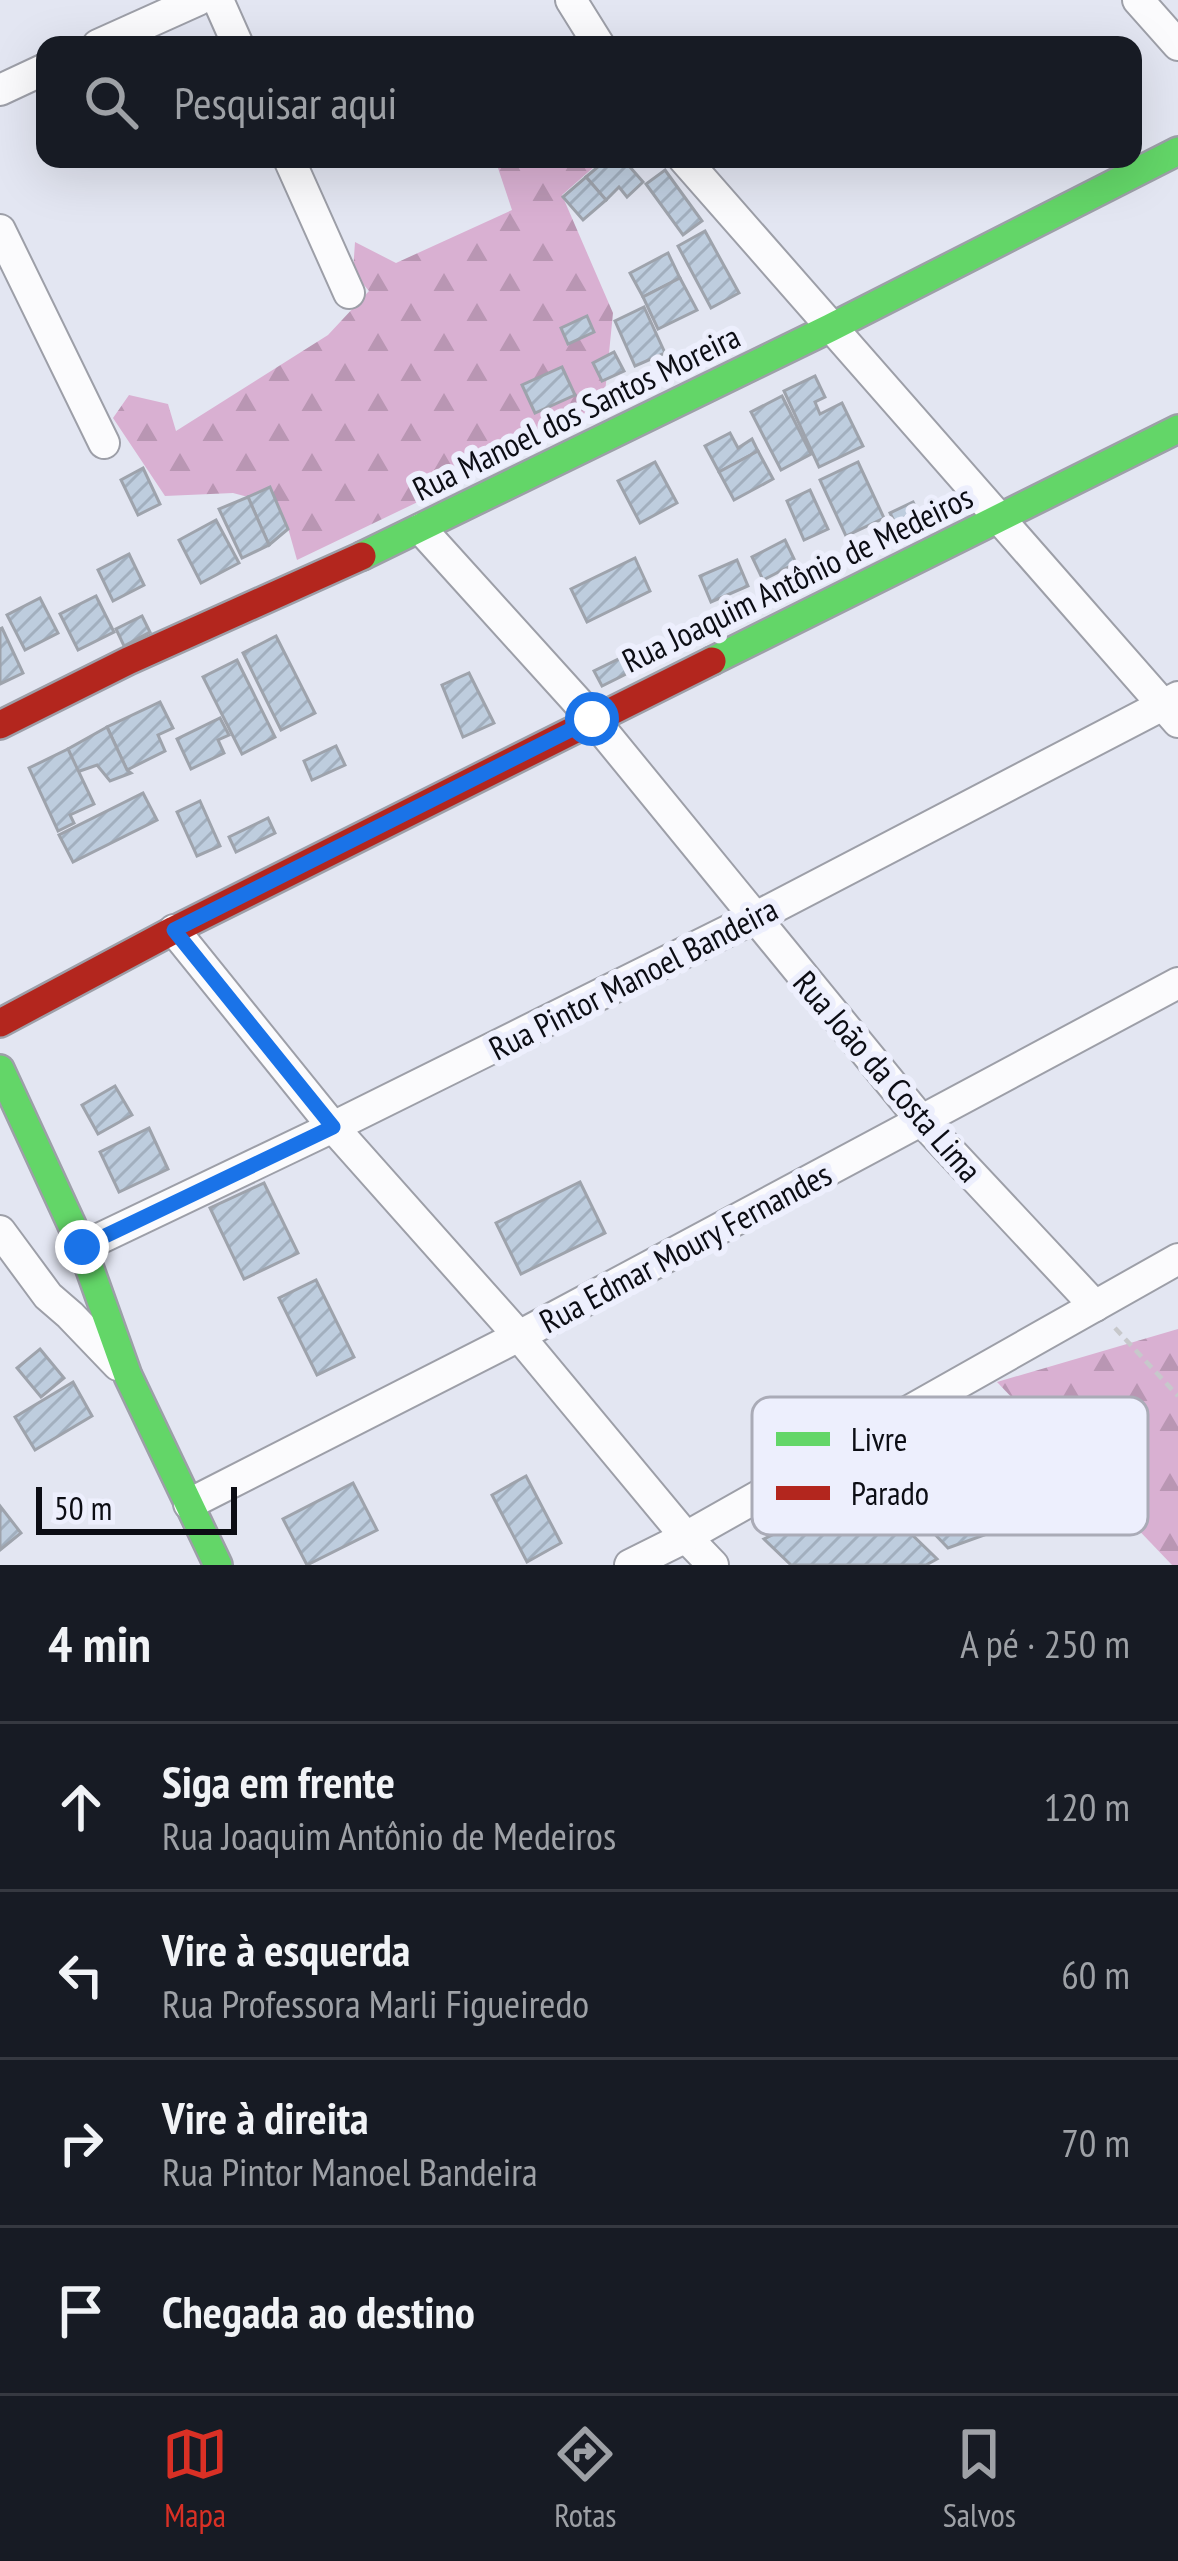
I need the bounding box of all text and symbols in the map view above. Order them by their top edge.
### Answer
search box [36,36,1142,168]
icon: search [78,69,144,135]
text: Pesquisar aqui [174,73,397,131]
street label: Rua Manoel dos Santos Moreira [405,314,747,510]
street label: Rua Joaquim Antônio de Medeiros [615,474,979,682]
route start [565,692,619,746]
street label: Rua Pintor Manoel Bandeira [482,887,784,1069]
street label: Rua João da Costa Lima [785,962,991,1190]
street label: Rua Edmar Moury Fernandes [532,1152,838,1342]
route end [55,1220,109,1274]
legend [752,1397,1148,1535]
text: Livre [851,1417,907,1460]
text: Parado [851,1471,929,1514]
scale bar [36,1481,237,1534]
text: 50 m [54,1486,112,1529]
text: 4 min [48,1610,151,1676]
text: A pé · 250 m [960,1618,1130,1669]
text: Siga em frente [162,1752,395,1810]
icon: ahead [48,1774,114,1840]
text: 120 m [1044,1781,1130,1832]
text: Rua Joaquim Antônio de Medeiros [162,1810,616,1861]
text: Vire à esquerda [162,1920,410,1978]
icon: left [48,1942,114,2008]
text: 60 m [1061,1949,1130,2000]
text: Rua Professora Marli Figueiredo [162,1978,589,2029]
text: Vire à direita [162,2088,369,2146]
icon: right [48,2110,114,2176]
text: 70 m [1061,2117,1130,2168]
text: Rua Pintor Manoel Bandeira [162,2146,538,2197]
icon: arrive [48,2278,114,2344]
text: Chegada ao destino [162,2282,475,2340]
tab: Mapa [162,2421,228,2536]
tab: Rotas [552,2421,618,2536]
tab: Salvos [943,2421,1016,2536]

